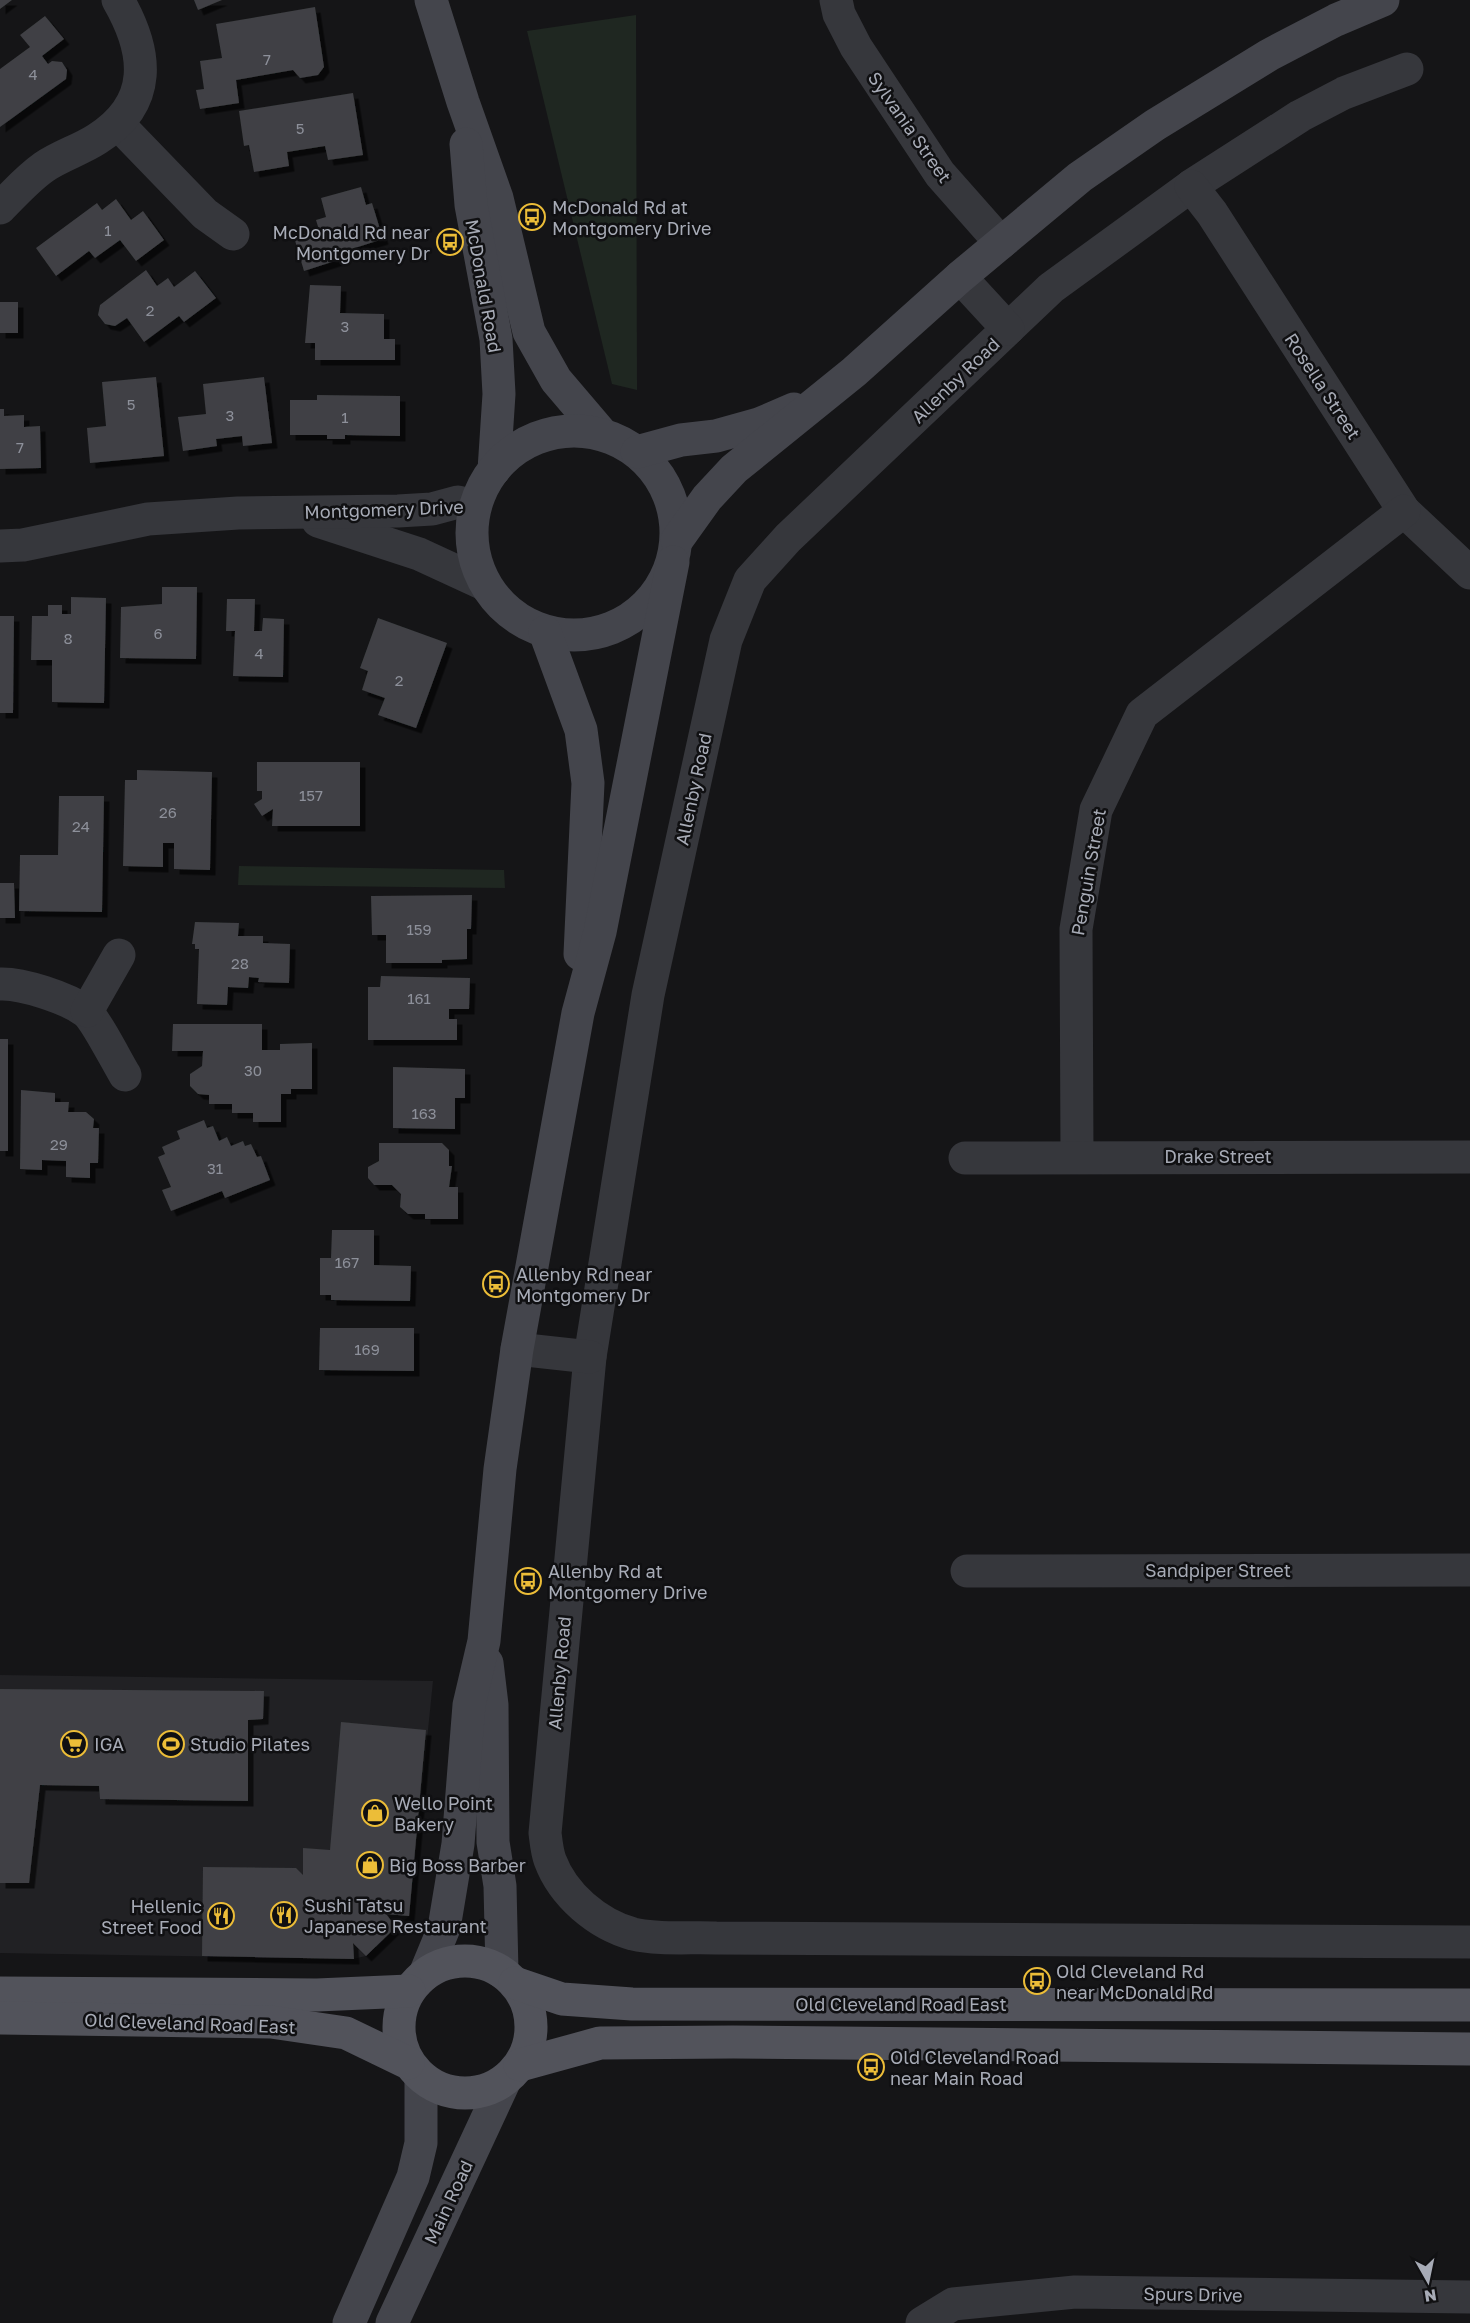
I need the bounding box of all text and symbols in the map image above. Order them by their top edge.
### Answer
house number: 7 [263,50,271,68]
house number: 4 [28,65,38,83]
street label: Sylvania Street [864,67,956,187]
house number: 5 [296,119,304,137]
place label: McDonald Rd at Montgomery Drive [552,196,711,239]
bus stop icon: McDonald Rd at Montgomery Drive [517,202,547,232]
street label: McDonald Road [461,218,507,354]
house number: 1 [104,221,112,239]
place label: McDonald Rd near Montgomery Dr [273,221,430,264]
bus stop icon: McDonald Rd near Montgomery Dr [435,227,465,257]
house number: 2 [146,301,154,319]
house number: 3 [341,317,349,335]
street label: Rosella Street [1280,329,1366,443]
street label: Allenby Road [906,333,1004,427]
house number: 5 [127,395,135,413]
house number: 3 [226,406,234,424]
house number: 1 [341,408,349,426]
house number: 7 [16,438,24,456]
street label: Montgomery Drive [304,495,464,523]
house number: 6 [153,624,163,642]
house number: 8 [63,629,73,647]
house number: 4 [254,644,264,662]
house number: 2 [395,671,403,689]
street label: Allenby Road [670,731,716,847]
house number: 157 [299,786,323,804]
house number: 26 [159,803,177,821]
street label: Penguin Street [1066,807,1110,937]
house number: 24 [72,817,90,835]
house number: 159 [406,920,432,938]
house number: 28 [231,954,249,972]
house number: 161 [407,989,431,1007]
house number: 30 [244,1061,262,1079]
house number: 163 [411,1104,437,1122]
house number: 29 [50,1135,68,1153]
street label: Drake Street [1164,1145,1272,1167]
house number: 31 [207,1159,223,1177]
house number: 167 [335,1253,359,1271]
place label: Allenby Rd near Montgomery Dr [516,1263,652,1306]
bus stop icon: Allenby Rd near Montgomery Dr [481,1269,511,1299]
house number: 169 [354,1340,380,1358]
street label: Sandpiper Street [1145,1559,1291,1581]
place label: Allenby Rd at Montgomery Drive [548,1560,707,1603]
bus stop icon: Allenby Rd at Montgomery Drive [513,1566,543,1596]
street label: Allenby Road [543,1615,575,1731]
supermarket icon: IGA [59,1729,89,1759]
sports icon: Studio Pilates [156,1729,186,1759]
place label: IGA [94,1733,124,1755]
place label: Studio Pilates [190,1733,310,1755]
place label: Wello Point Bakery [394,1792,493,1835]
shop icon: Wello Point Bakery [360,1798,390,1828]
shop icon: Big Boss Barber [355,1850,385,1880]
place label: Big Boss Barber [389,1854,526,1876]
place label: Sushi Tatsu Japanese Restaurant [304,1894,487,1937]
place label: Hellenic Street Food [101,1895,202,1938]
restaurant icon: Sushi Tatsu Japanese Restaurant [269,1900,299,1930]
restaurant icon: Hellenic Street Food [206,1901,236,1931]
place label: Old Cleveland Rd near McDonald Rd [1056,1960,1213,2003]
bus stop icon: Old Cleveland Rd near McDonald Rd [1022,1966,1052,1996]
street label: Old Cleveland Road East [795,1993,1007,2015]
street label: Old Cleveland Road East [84,2008,296,2038]
place label: Old Cleveland Road near Main Road [890,2046,1059,2089]
bus stop icon: Old Cleveland Road near Main Road [856,2052,886,2082]
street label: Main Road [419,2156,477,2248]
north arrow [1398,2251,1458,2311]
street label: Spurs Drive [1143,2282,1243,2306]
text: N [1423,2285,1438,2307]

